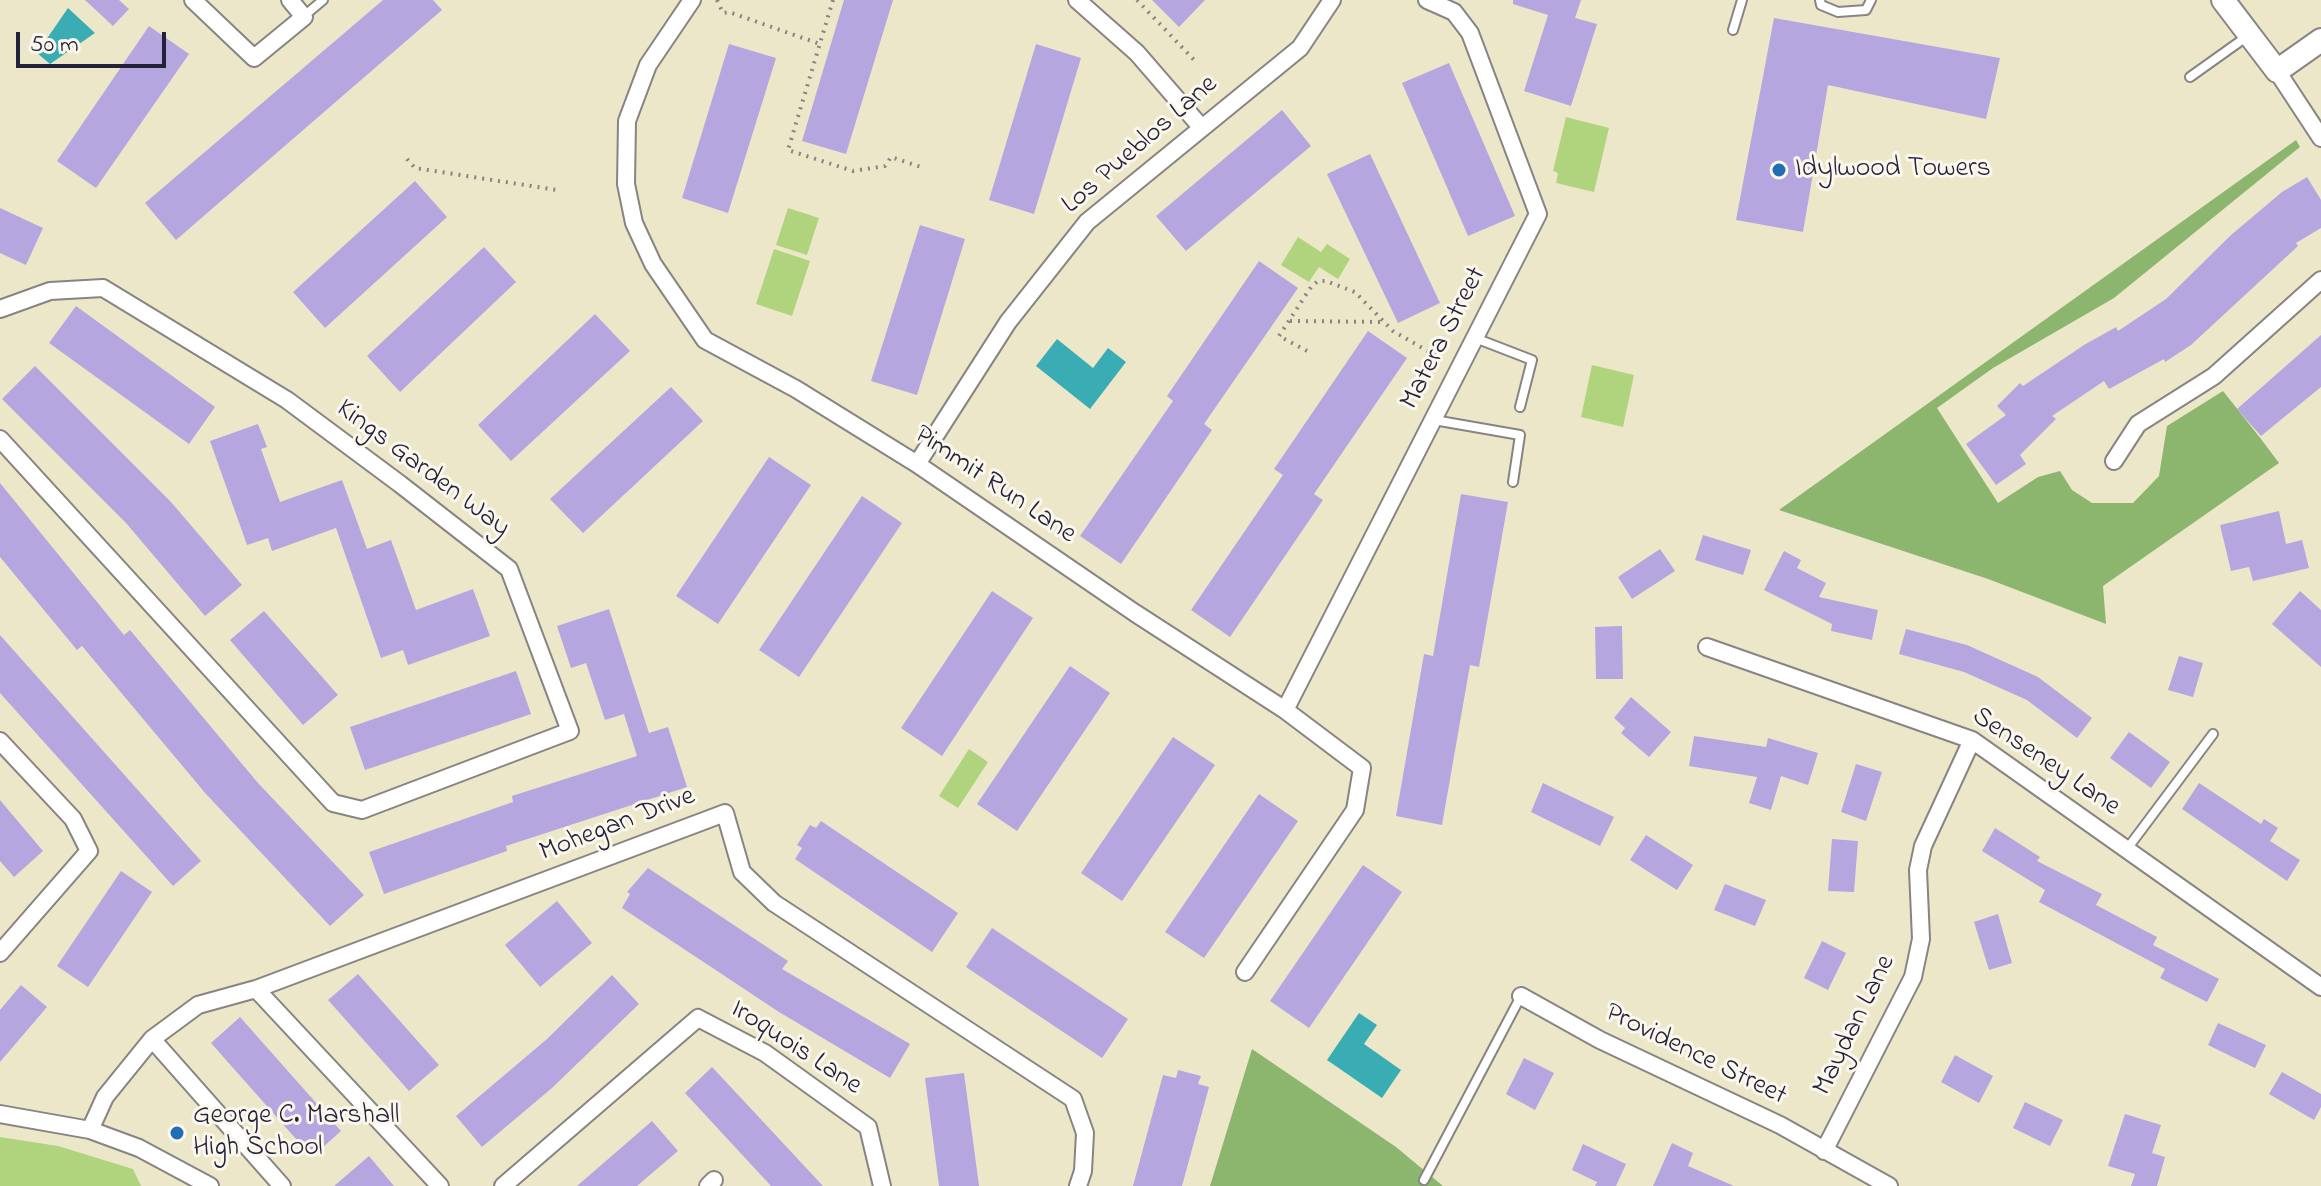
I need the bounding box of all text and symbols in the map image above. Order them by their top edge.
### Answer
scale bar [20,16,170,66]
text: 50 m [30,28,79,63]
street label: Los Pueblos Lane [1056,69,1226,223]
place label: Idylwood Towers [1795,153,1991,187]
marker: Idylwood Towers [1770,161,1788,179]
street label: Matera Street [1395,262,1495,416]
street label: Kings Garden Way [328,394,516,546]
street label: Pimmit Run Lane [906,419,1082,553]
street label: Senseney Lane [1964,701,2126,825]
street label: Mohegan Drive [536,781,700,871]
street label: Maydan Lane [1808,950,1904,1102]
street label: Iroquois Lane [723,994,867,1104]
street label: Providence Street [1599,997,1791,1115]
place label: George C. Marshall High School [193,1100,399,1166]
marker: George C. Marshall High School [168,1124,186,1142]

